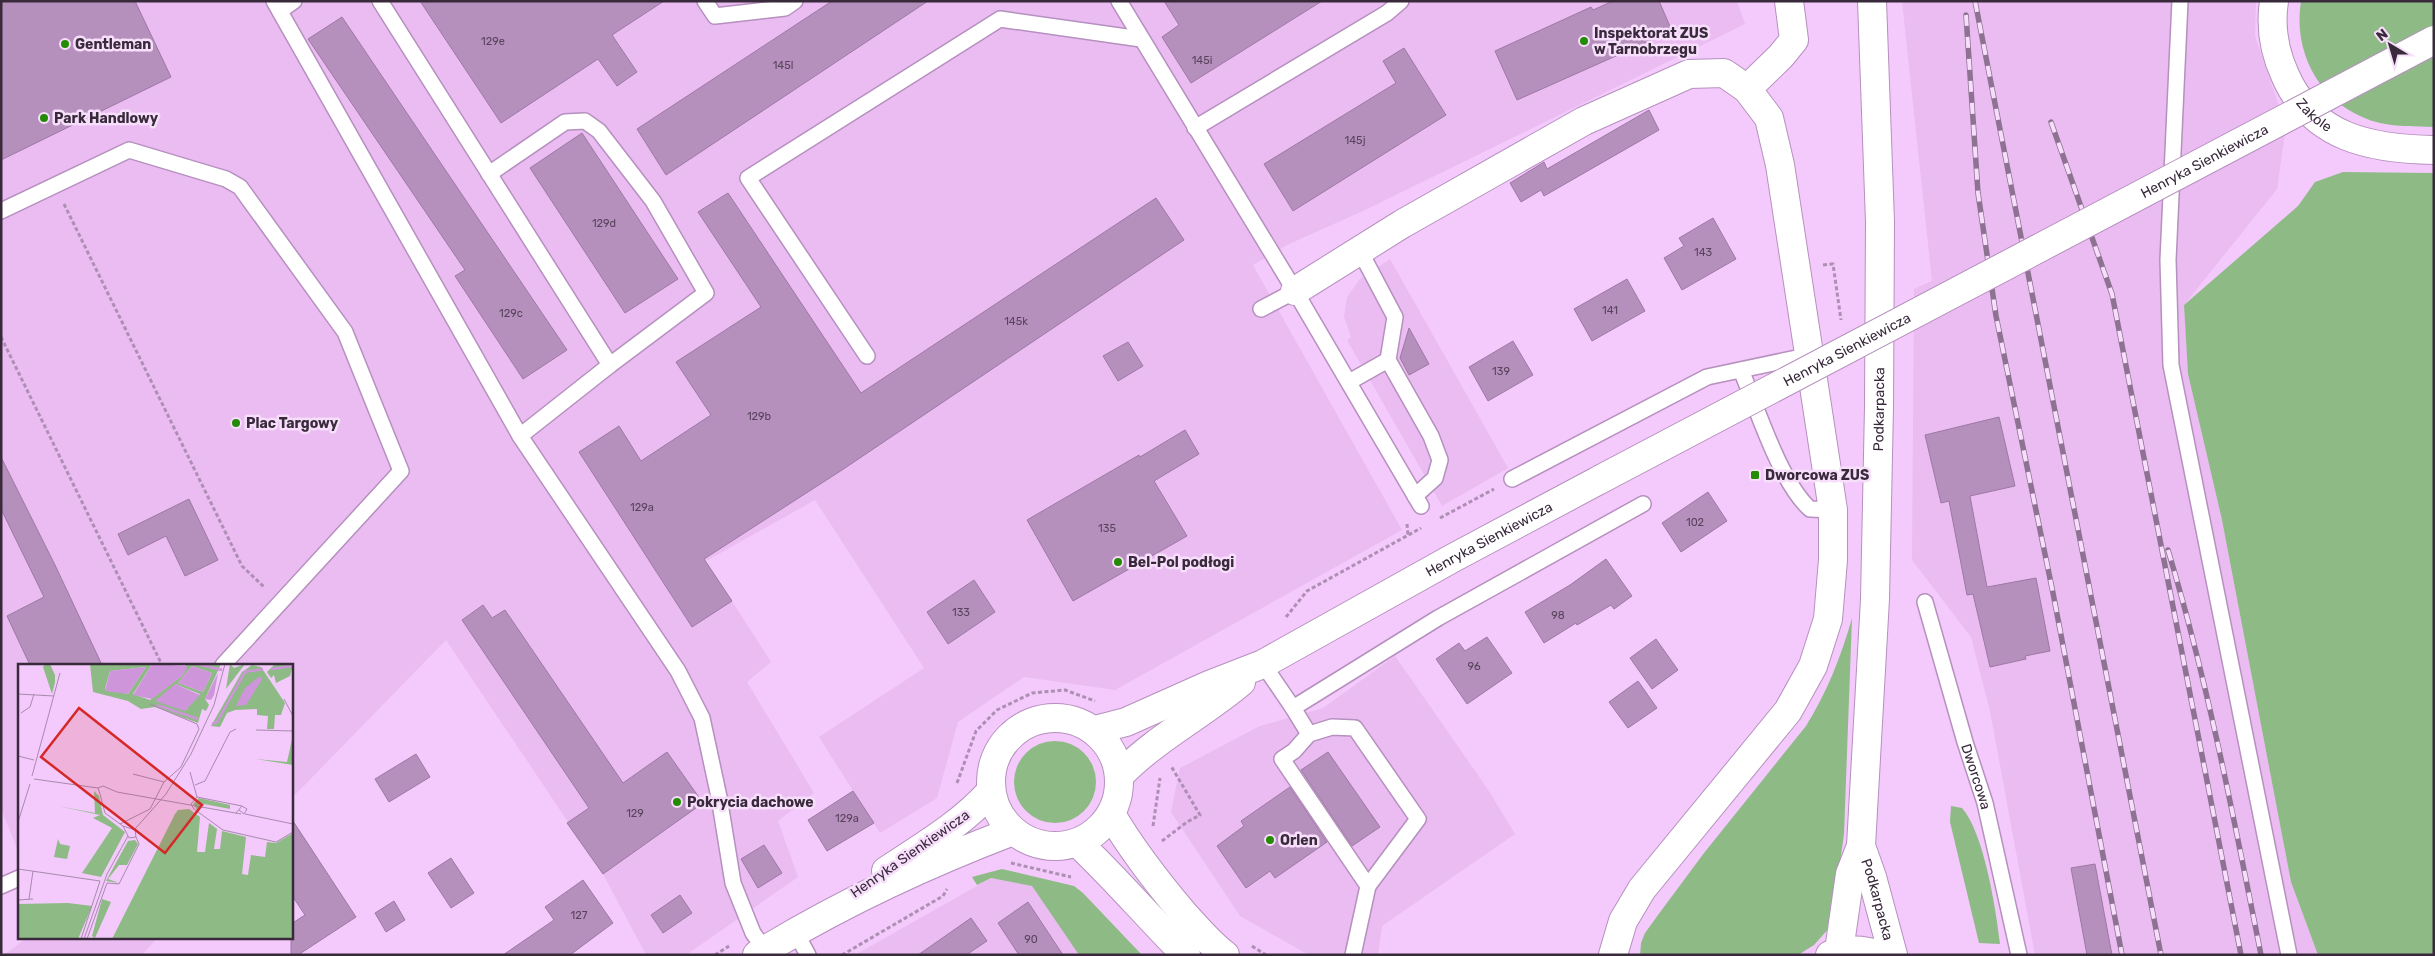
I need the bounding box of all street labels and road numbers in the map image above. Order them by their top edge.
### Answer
street label: Zakole [2293,95,2335,135]
street label: Henryka Sienkiewicza [2138,121,2271,202]
street label: Henryka Sienkiewicza [1780,309,1914,390]
street label: Podkarpacka [1870,367,1888,452]
street label: Henryka Sienkiewicza [1422,498,1555,580]
street label: Dworcowa [1958,741,1995,811]
street label: Henryka Sienkiewicza [847,806,973,902]
street label: Podkarpacka [1858,856,1897,942]

